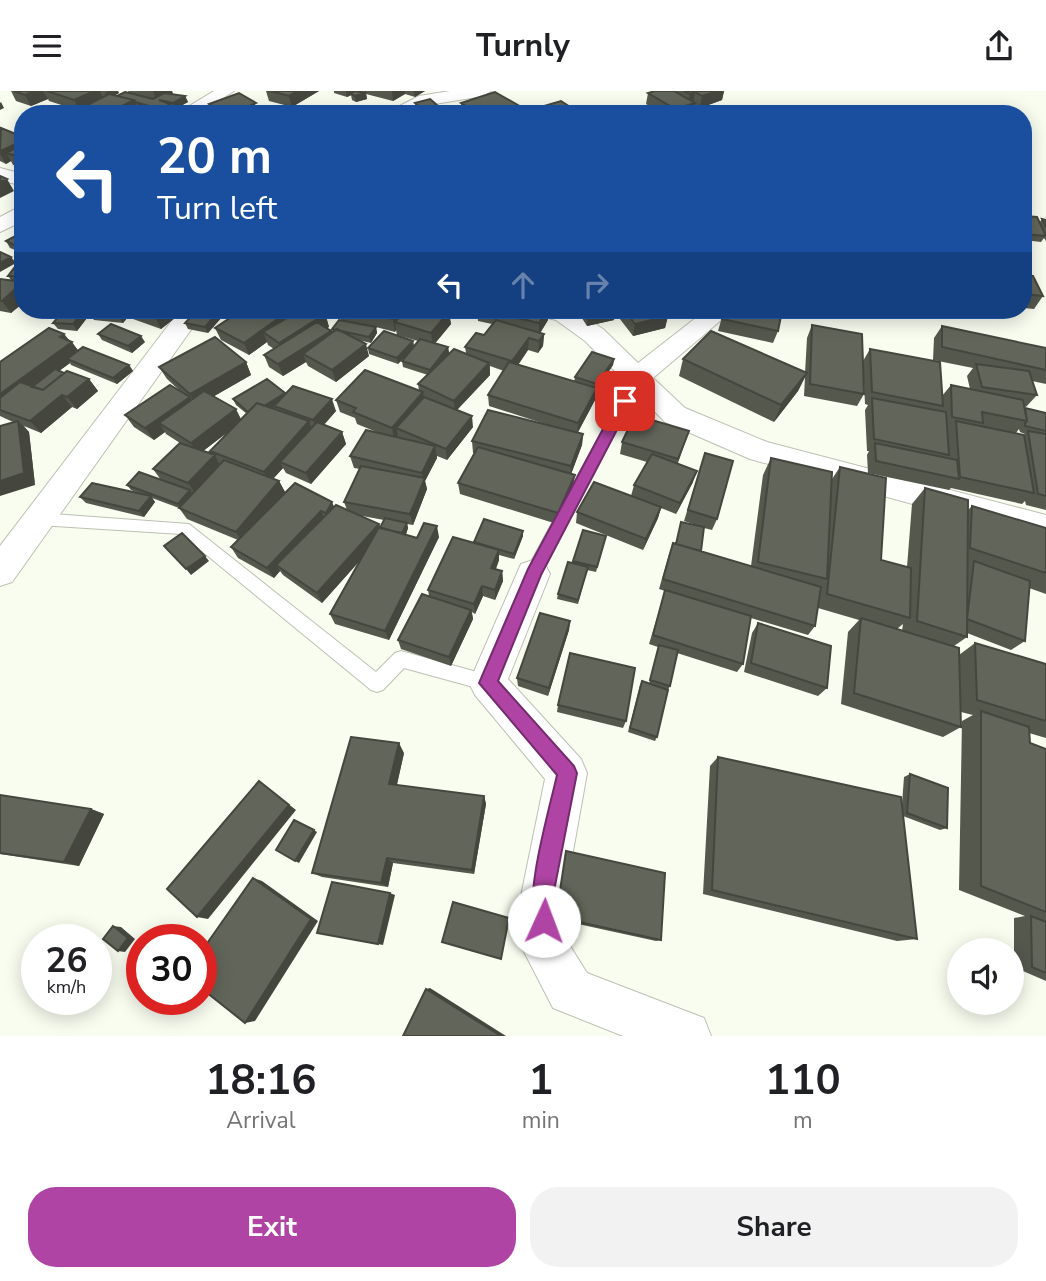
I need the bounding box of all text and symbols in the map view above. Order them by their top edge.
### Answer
text: Turnly [476,24,570,67]
icon: menu [28,27,66,65]
icon: share [980,27,1018,65]
text: 20 m [157,123,272,190]
icon: left [42,133,133,224]
text: Turn left [157,187,277,230]
icon: left [431,266,469,304]
icon: ahead [504,266,542,304]
icon: right [577,266,615,304]
pin [595,371,655,431]
icon: arrive [606,382,644,420]
position arrow [507,884,581,958]
speed limit sign: 30 [126,924,217,1015]
text: 26 [45,937,88,984]
map controls [947,938,1024,1015]
button: sound [947,938,1024,1015]
text: km/h [47,975,86,999]
text: 18:16 [205,1052,316,1109]
text: 1 [528,1052,553,1109]
text: 110 [765,1052,841,1109]
text: Arrival [226,1105,295,1136]
text: min [522,1105,560,1136]
text: m [793,1105,813,1136]
button: Exit [28,1187,516,1267]
button: Share [530,1187,1018,1267]

